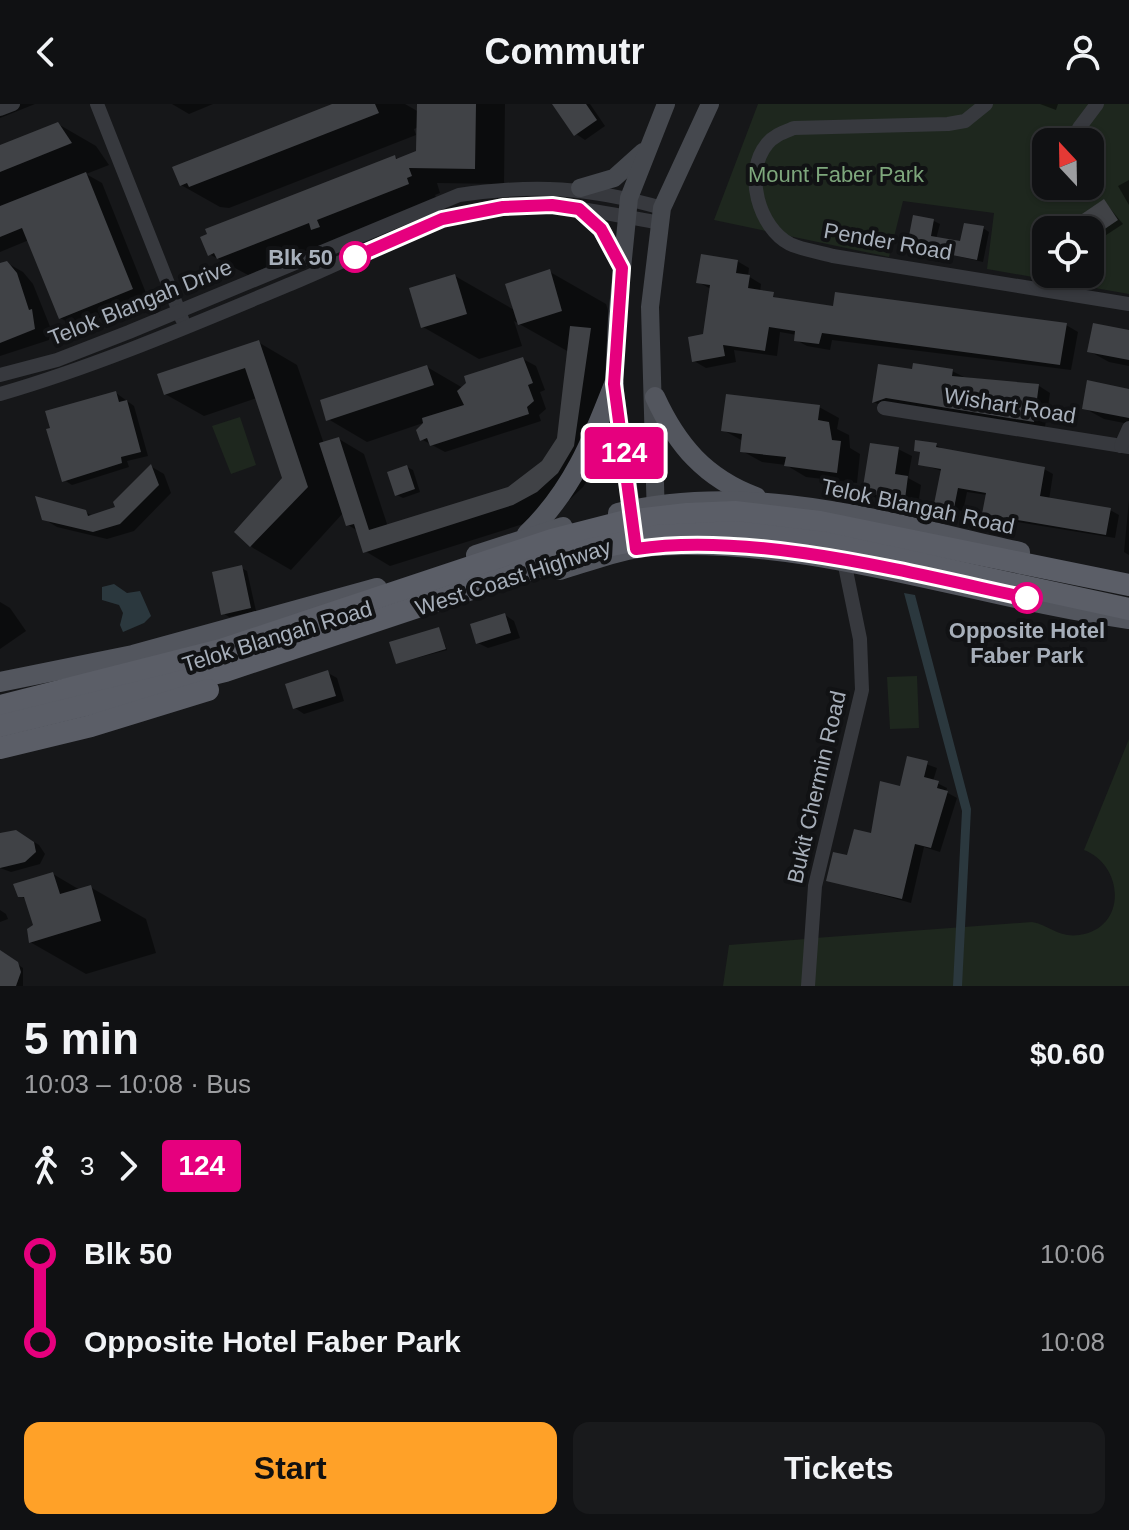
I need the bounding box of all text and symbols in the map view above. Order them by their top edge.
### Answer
icon: back [24,30,68,74]
icon: person [1061,30,1105,74]
text: Commutr [485,31,645,72]
north arrow [1032,128,1104,200]
map controls [1032,128,1104,288]
park label: Mount Faber Park [748,162,925,187]
button: locate [1032,216,1104,288]
street label: Pender Road [822,218,954,265]
marker: Blk 50 [340,242,370,272]
place label: Blk 50 [268,245,333,270]
street label: Telok Blangah Drive [45,254,236,351]
street label: Wishart Road [942,383,1078,428]
line badge: 124 [578,427,670,479]
text: 124 [601,437,647,468]
street label: Telok Blangah Road [819,474,1017,539]
street label: West Coast Highway [412,534,614,621]
marker: Opposite Hotel Faber Park [1012,583,1042,613]
street label: Telok Blangah Road [179,596,375,677]
place label: Opposite Hotel Faber Park [949,618,1105,668]
street label: Bukit Chermin Road [782,688,851,886]
text: 5 min [24,1014,139,1063]
text: $0.60 [1030,1037,1105,1070]
text: 10:03 – 10:08 · Bus [24,1069,251,1099]
icon: walk [24,1144,68,1188]
icon: forward [106,1144,150,1188]
text: 124 [178,1150,225,1181]
text: 3 [80,1151,94,1181]
text: Blk 50 [84,1237,172,1270]
text: 10:06 [1040,1239,1105,1269]
text: Opposite Hotel Faber Park [84,1325,461,1358]
text: 10:08 [1040,1327,1105,1357]
button: Start [24,1422,557,1514]
button: Tickets [573,1422,1105,1514]

